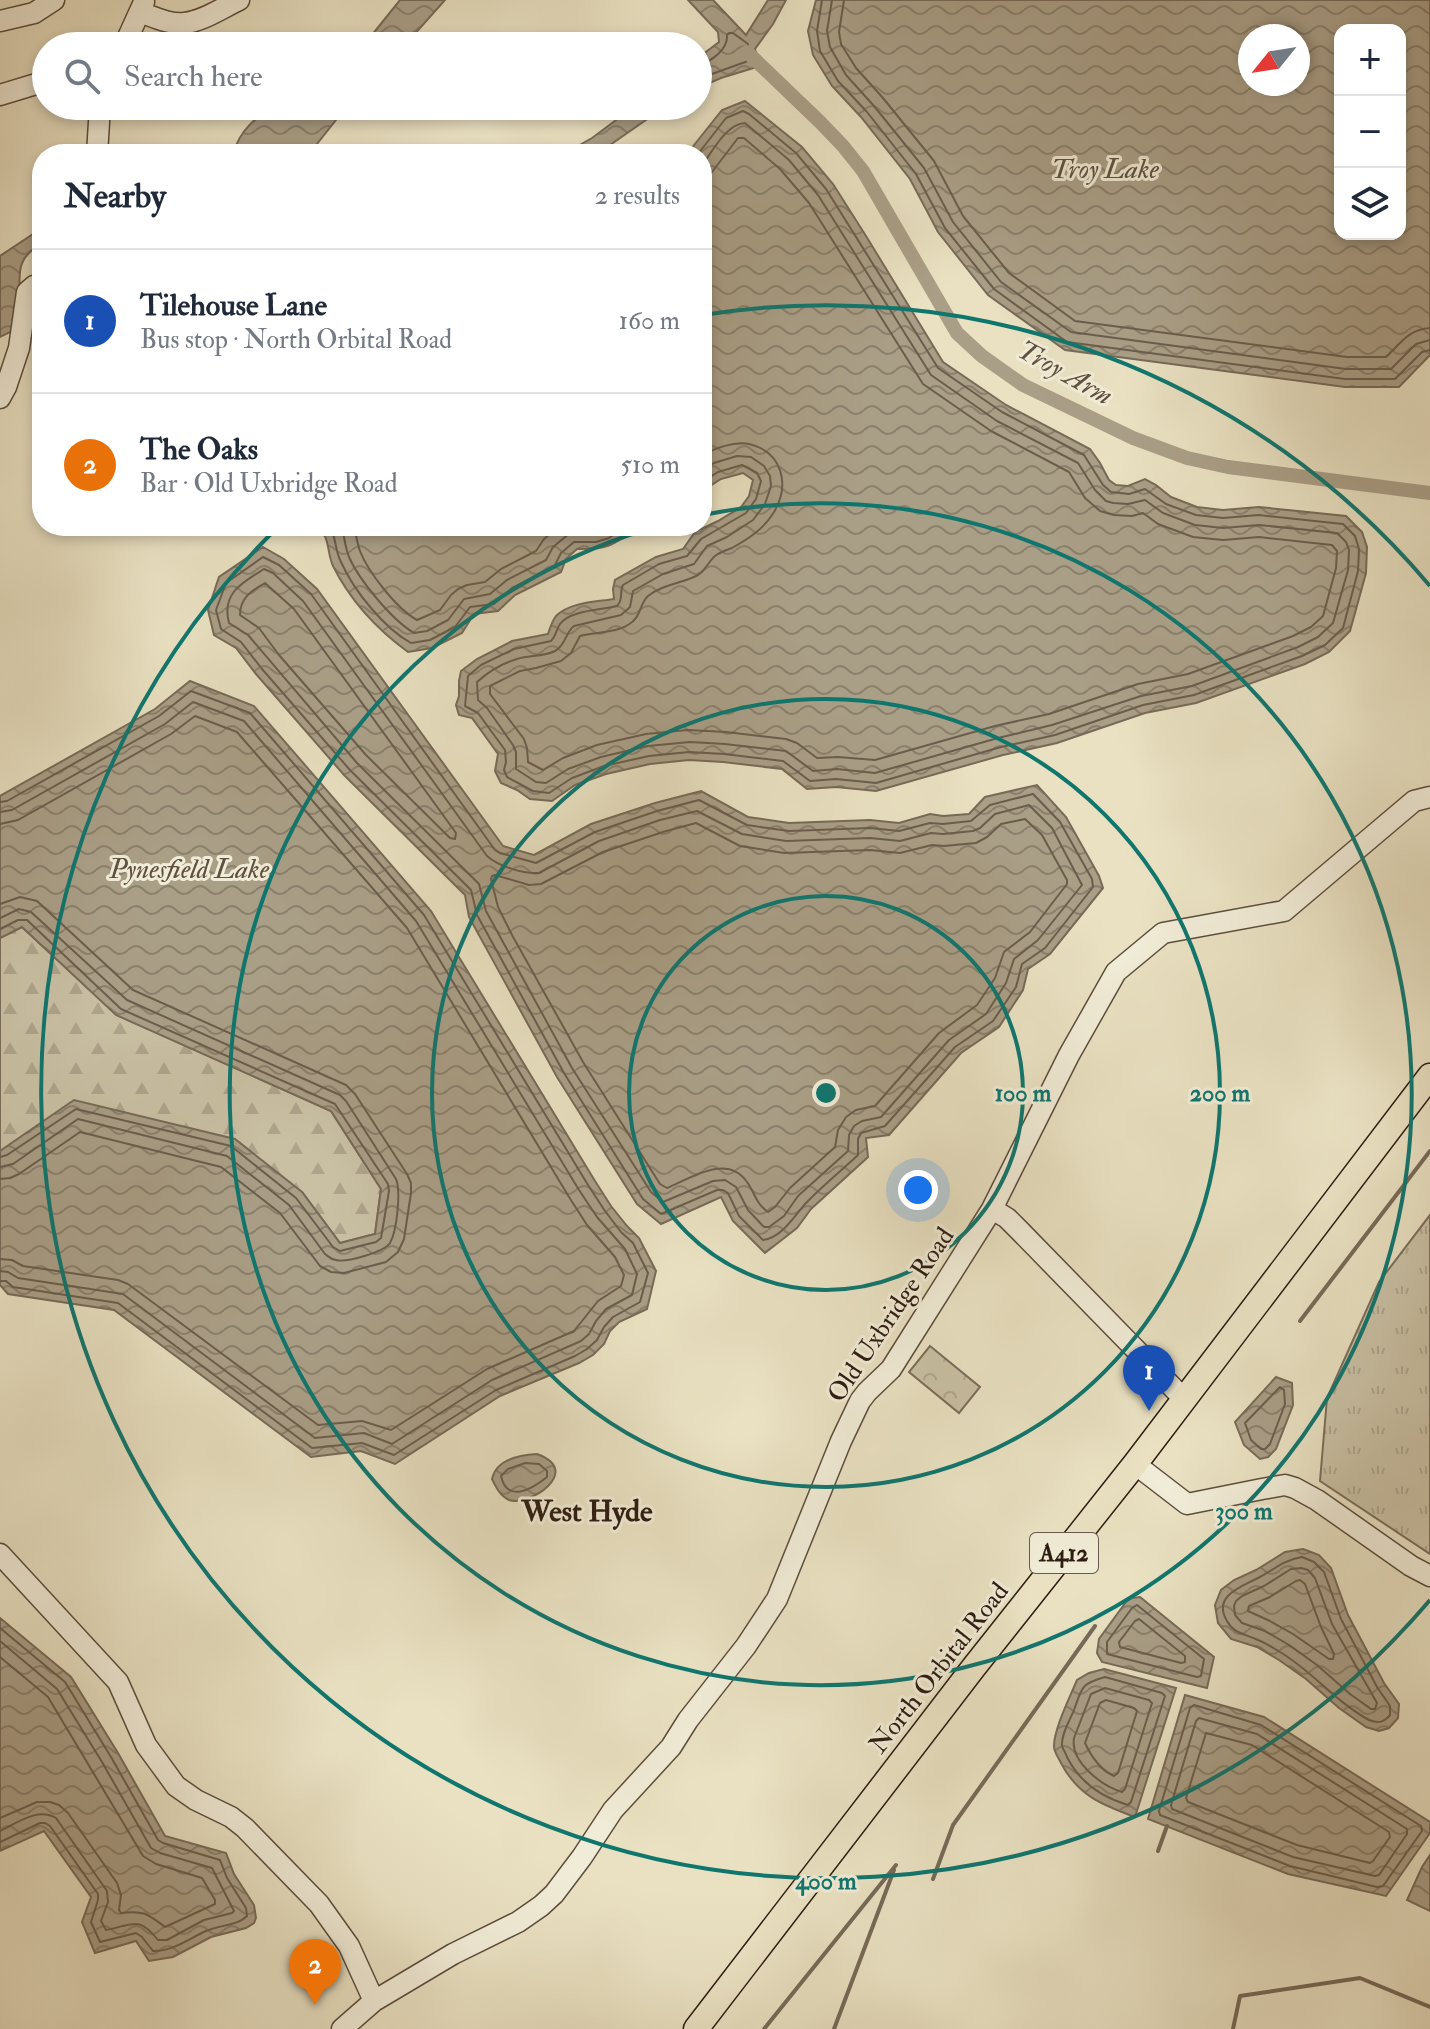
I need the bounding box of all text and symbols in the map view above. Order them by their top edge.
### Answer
north arrow [1238,24,1310,96]
map controls [1334,24,1406,240]
button: + [1334,24,1406,96]
search box [32,32,712,120]
icon: search [60,54,104,98]
text: Search here [124,58,263,95]
button: − [1334,96,1406,168]
water label: Troy Lake [1051,152,1160,187]
button: layers [1334,168,1406,240]
text: Nearby [64,175,166,218]
text: 2 results [595,180,680,212]
text: Tilehouse Lane [140,287,327,324]
text: 1 [85,305,95,337]
text: 160 m [619,305,680,337]
text: Bus stop · North Orbital Road [140,324,452,356]
water label: Troy Arm [1011,333,1119,413]
text: The Oaks [140,431,258,468]
text: 2 [83,449,97,481]
text: 510 m [620,449,680,481]
text: Bar · Old Uxbridge Road [140,468,397,500]
water label: Pynesfield Lake [108,852,270,887]
text: 100 m [995,1078,1052,1109]
text: 200 m [1190,1078,1251,1109]
centre of rings [812,1079,840,1107]
your location [898,1170,938,1210]
street label: Old Uxbridge Road [821,1221,961,1409]
pin: 1 [1123,1345,1175,1411]
district label: West Hyde [520,1493,653,1530]
text: 300 m [1215,1496,1273,1527]
road number: A412 [1030,1533,1098,1573]
street label: North Orbital Road [862,1576,1016,1760]
text: 400 m [794,1866,857,1897]
pin: 2 [289,1939,341,2005]

